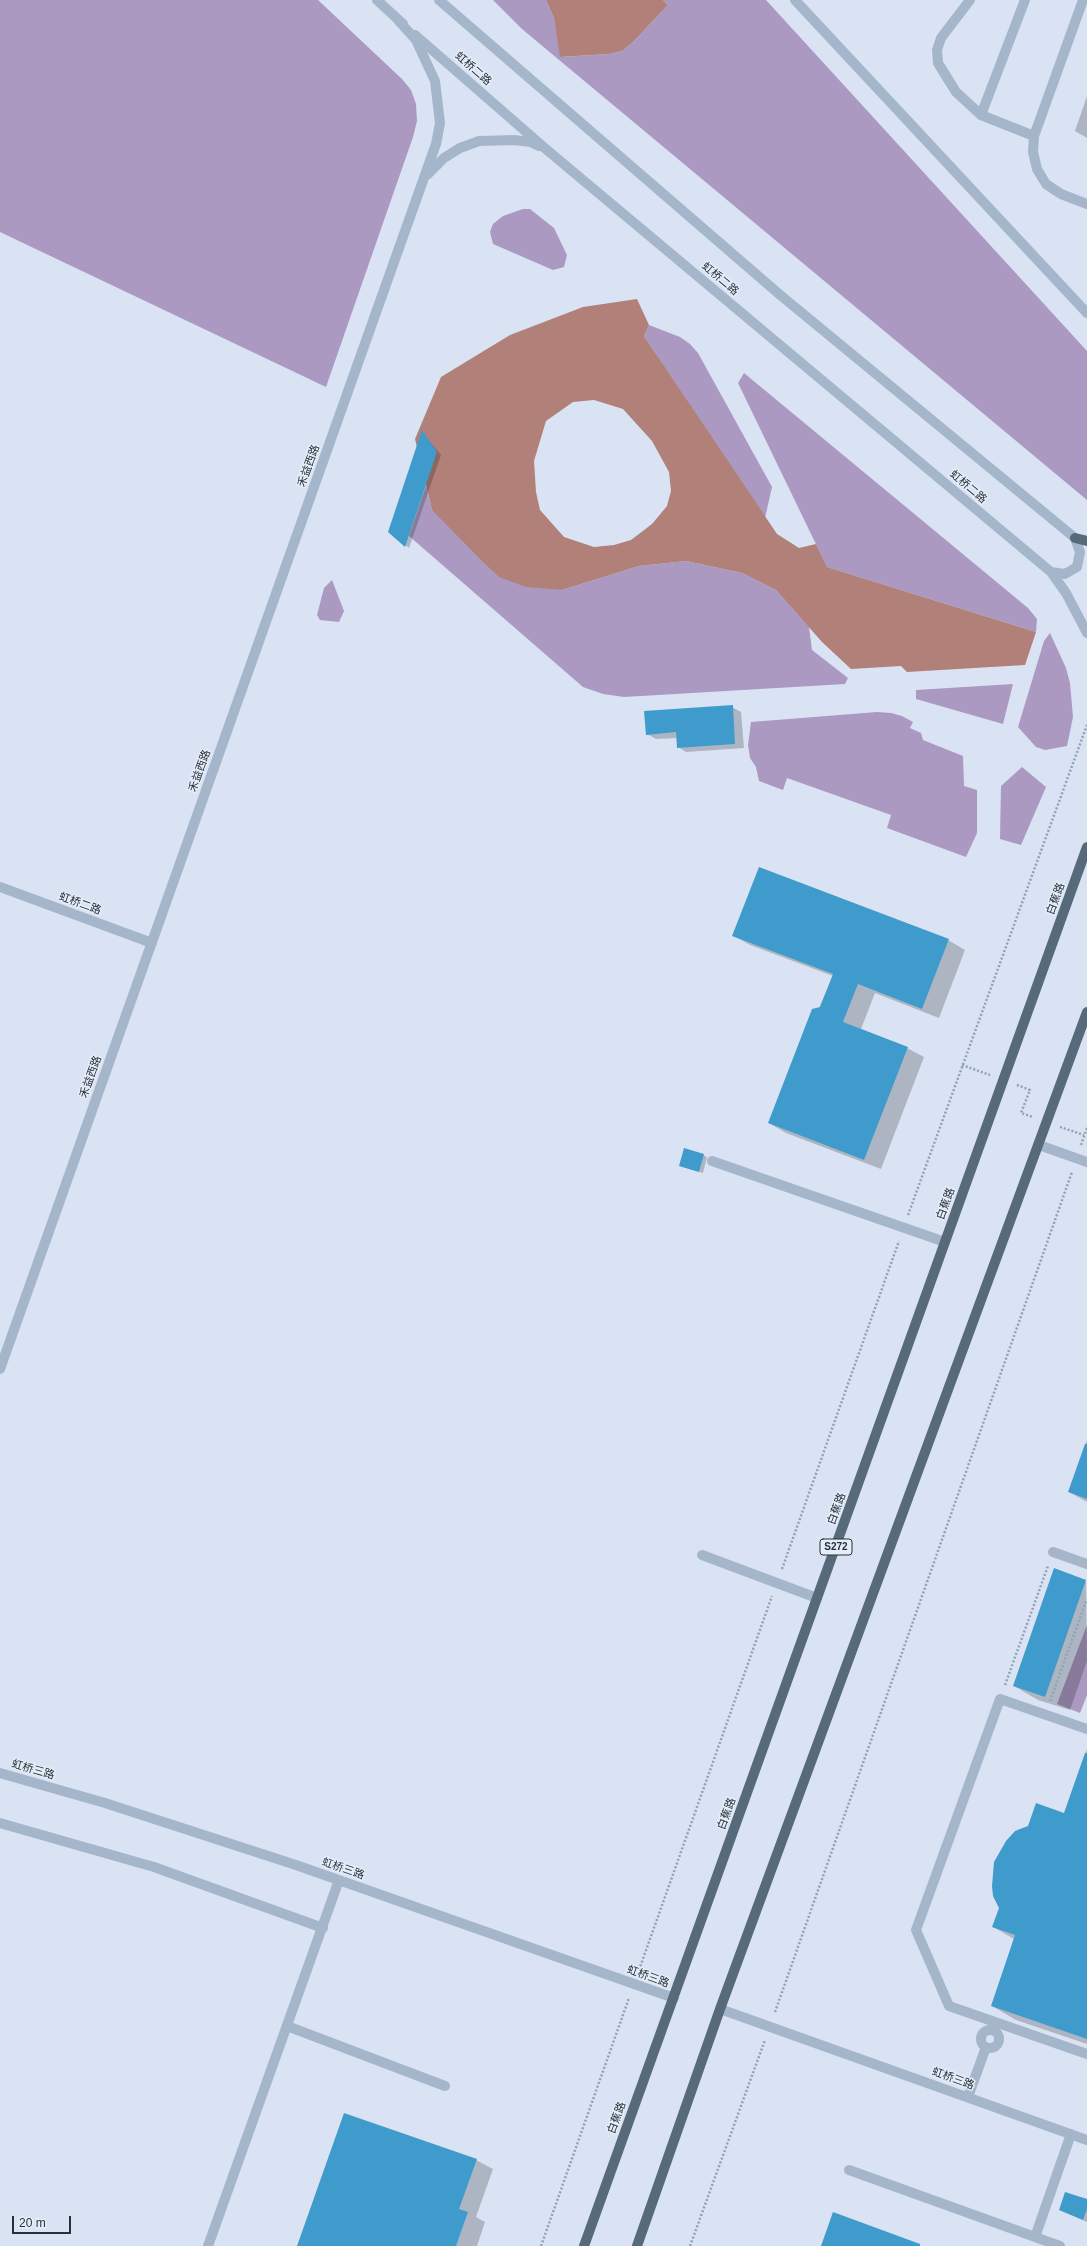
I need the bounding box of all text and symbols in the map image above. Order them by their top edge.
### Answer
street label: 虹桥二路 [452,50,494,88]
street label: 虹桥二路 [699,260,741,298]
street label: 禾益西路 [295,443,323,489]
street label: 虹桥二路 [947,468,989,506]
street label: 禾益西路 [186,748,214,794]
street label: 白蕉路 [1044,881,1068,917]
street label: 虹桥二路 [57,890,103,918]
street label: 禾益西路 [77,1054,105,1100]
street label: 白蕉路 [934,1186,958,1222]
street label: 白蕉路 [825,1491,849,1527]
road number: S272 [820,1539,852,1555]
street label: 虹桥三路 [10,1758,56,1782]
street label: 白蕉路 [715,1796,739,1832]
street label: 虹桥三路 [320,1856,366,1882]
street label: 虹桥三路 [625,1963,671,1991]
street label: 虹桥三路 [930,2065,976,2093]
street label: 白蕉路 [605,2100,629,2136]
scale bar [14,2208,73,2234]
text: 20 m [19,2216,46,2230]

